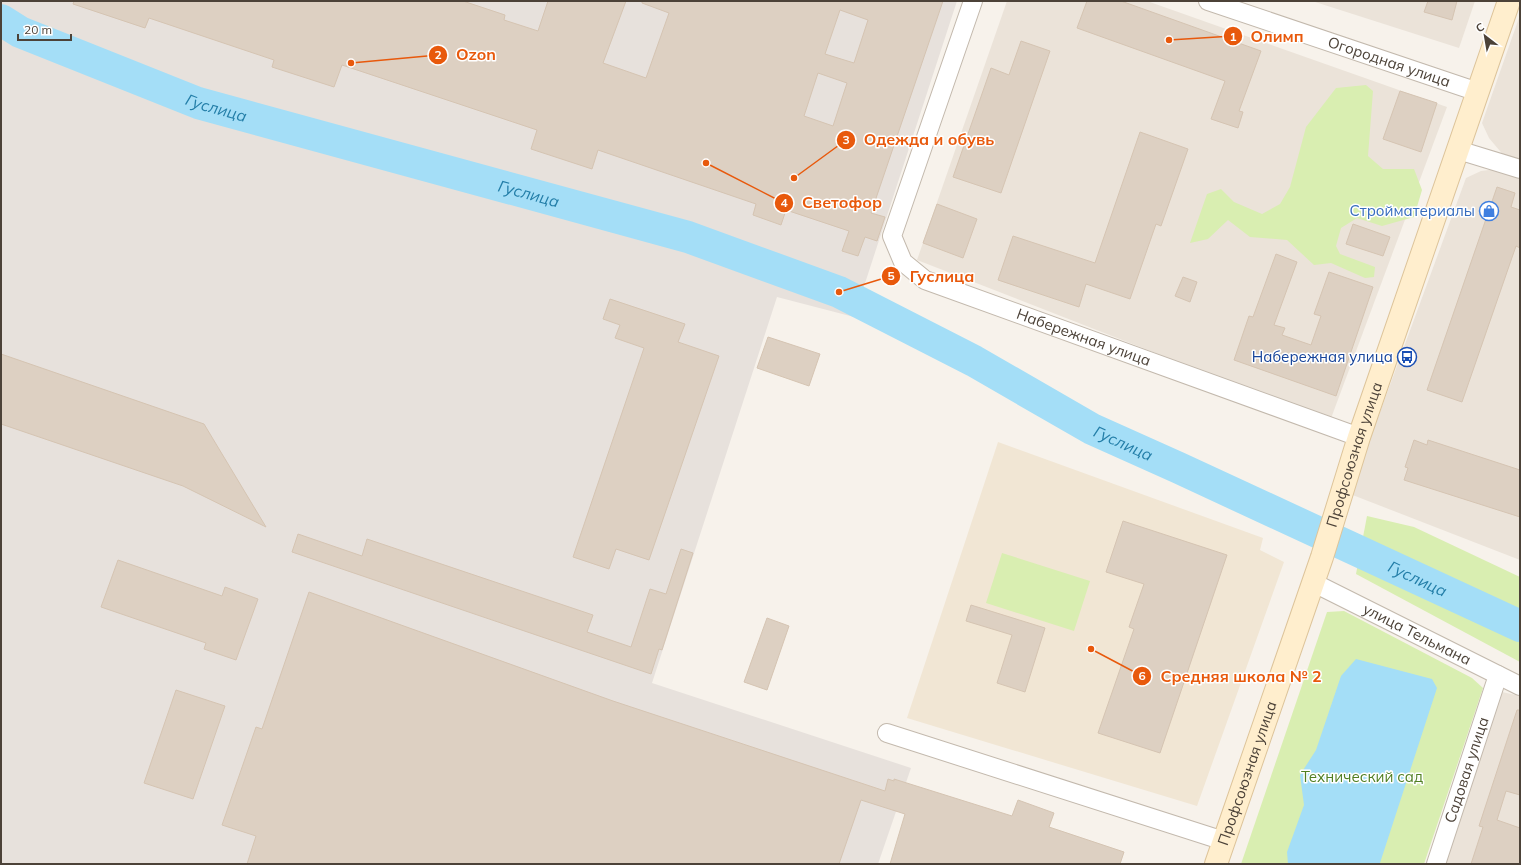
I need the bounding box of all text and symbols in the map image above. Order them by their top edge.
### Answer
scale bar [18,16,71,42]
north arrow [1465,16,1505,56]
text: С [1473,19,1487,35]
text: 20 m [24,22,52,37]
callout: Олимп [1223,22,1312,50]
text: Олимп [1250,26,1304,46]
text: 1 [1229,29,1237,44]
street label: Огородная улица [1325,32,1453,91]
callout: Ozon [428,41,504,69]
text: Ozon [456,44,496,64]
text: 2 [434,47,442,62]
water label: Гуслица [183,89,249,126]
callout: Одежда и обувь [836,126,1003,154]
text: Одежда и обувь [864,129,994,149]
text: 3 [842,132,850,147]
water label: Гуслица [496,176,562,211]
callout: Светофор [774,189,890,217]
text: Светофор [802,192,882,212]
text: 4 [780,195,788,210]
shop icon: Стройматериалы [1478,200,1500,222]
place label: Стройматериалы [1350,201,1475,220]
callout: Гуслица [881,262,982,290]
text: Гуслица [910,266,974,286]
text: 5 [887,268,895,283]
street label: Набережная улица [1014,304,1154,370]
bus stop icon: Набережная улица [1396,346,1418,368]
place label: Набережная улица [1252,347,1393,366]
street label: Профсоюзная улица [1322,380,1386,530]
water label: Гуслица [1091,421,1156,465]
water label: Гуслица [1385,556,1450,601]
street label: улица Тельмана [1360,599,1474,669]
callout: Средняя школа № 2 [1132,662,1329,690]
text: Средняя школа № 2 [1160,666,1322,686]
text: 6 [1138,668,1146,683]
street label: Профсоюзная улица [1213,698,1281,848]
street label: Садовая улица [1440,714,1493,825]
park label: Технический сад [1301,767,1423,786]

